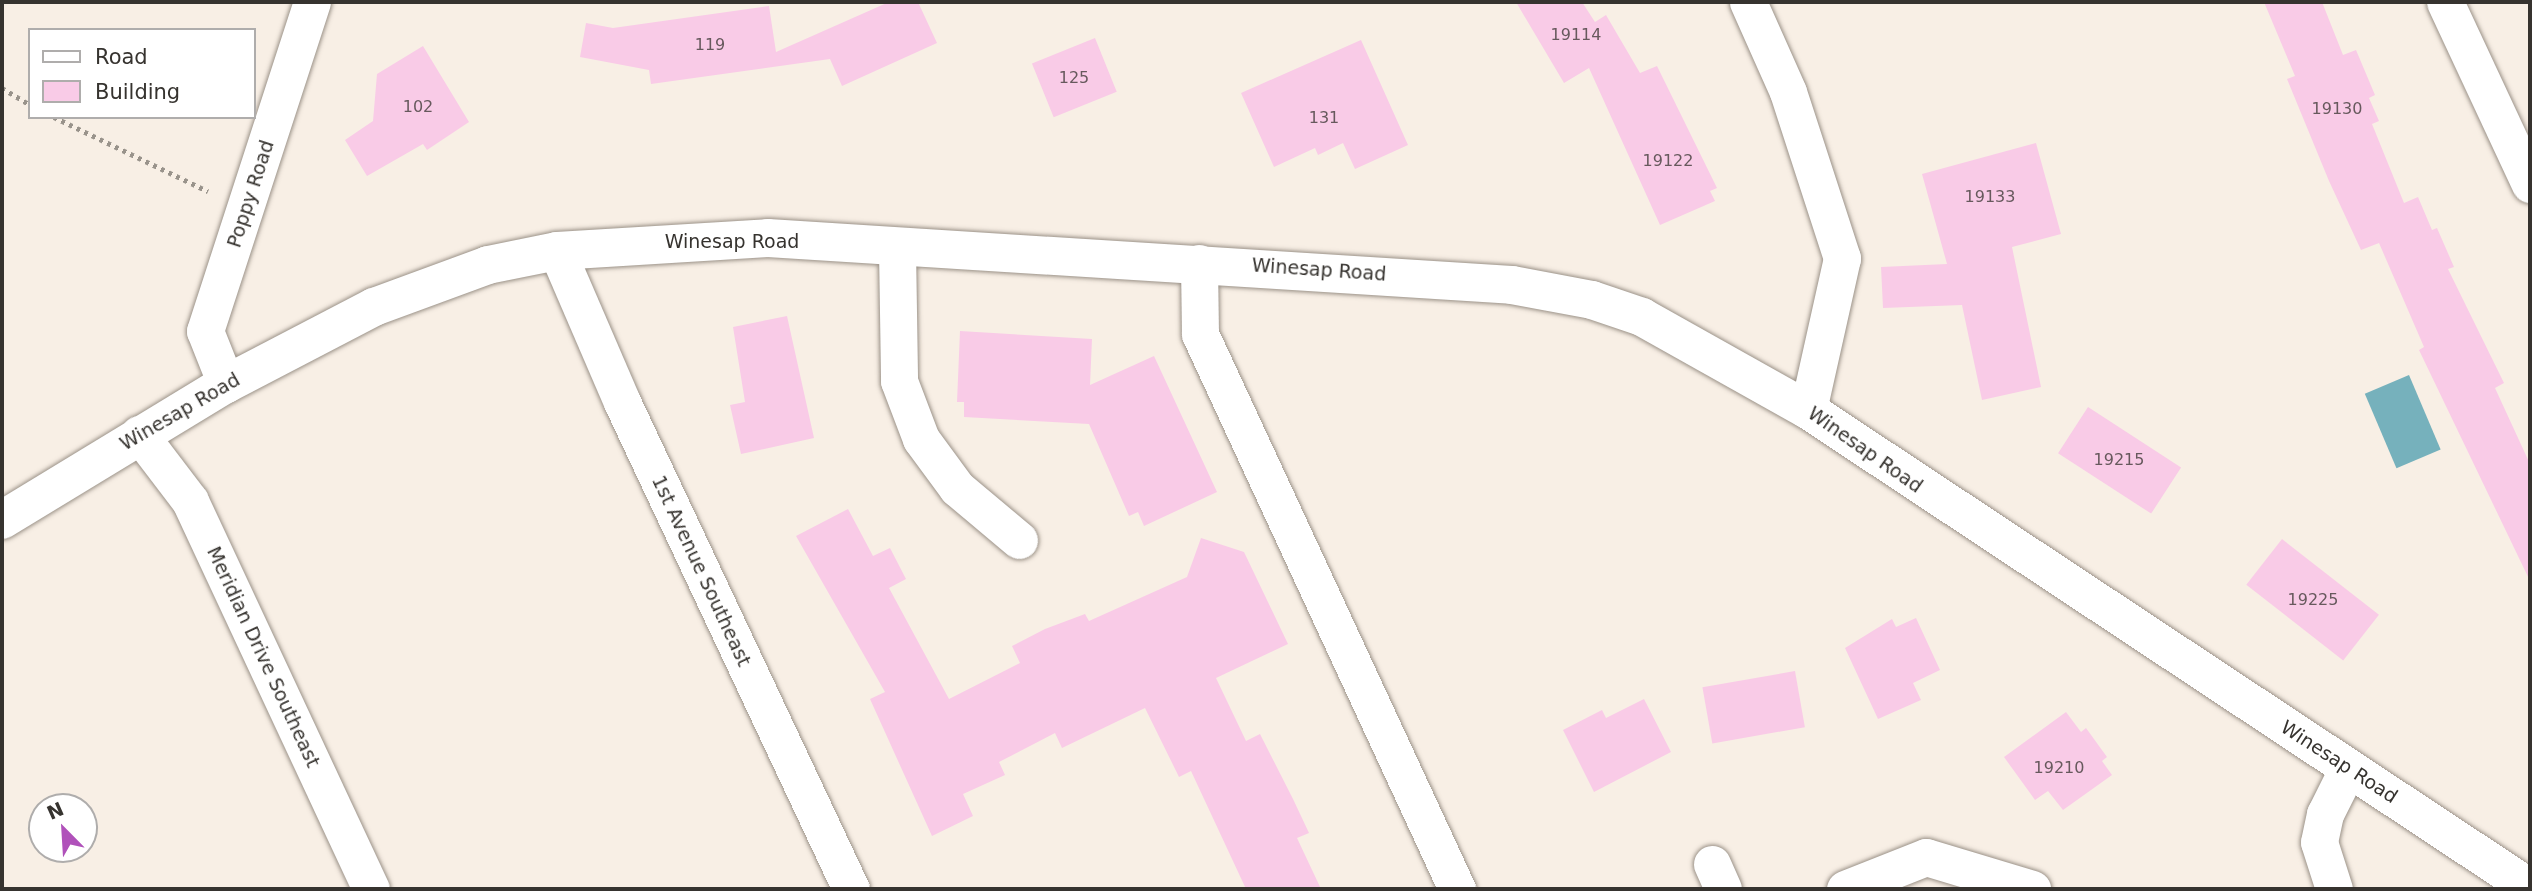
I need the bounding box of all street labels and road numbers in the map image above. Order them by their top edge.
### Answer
street label: Poppy Road [223,137,279,251]
street label: Winesap Road [665,231,799,253]
street label: Winesap Road [1251,254,1387,286]
street label: Winesap Road [116,368,244,456]
street label: Winesap Road [1803,402,1927,498]
street label: 1st Avenue Southeast [647,472,755,670]
street label: Meridian Drive Southeast [202,543,324,771]
street label: Winesap Road [2276,716,2402,808]

